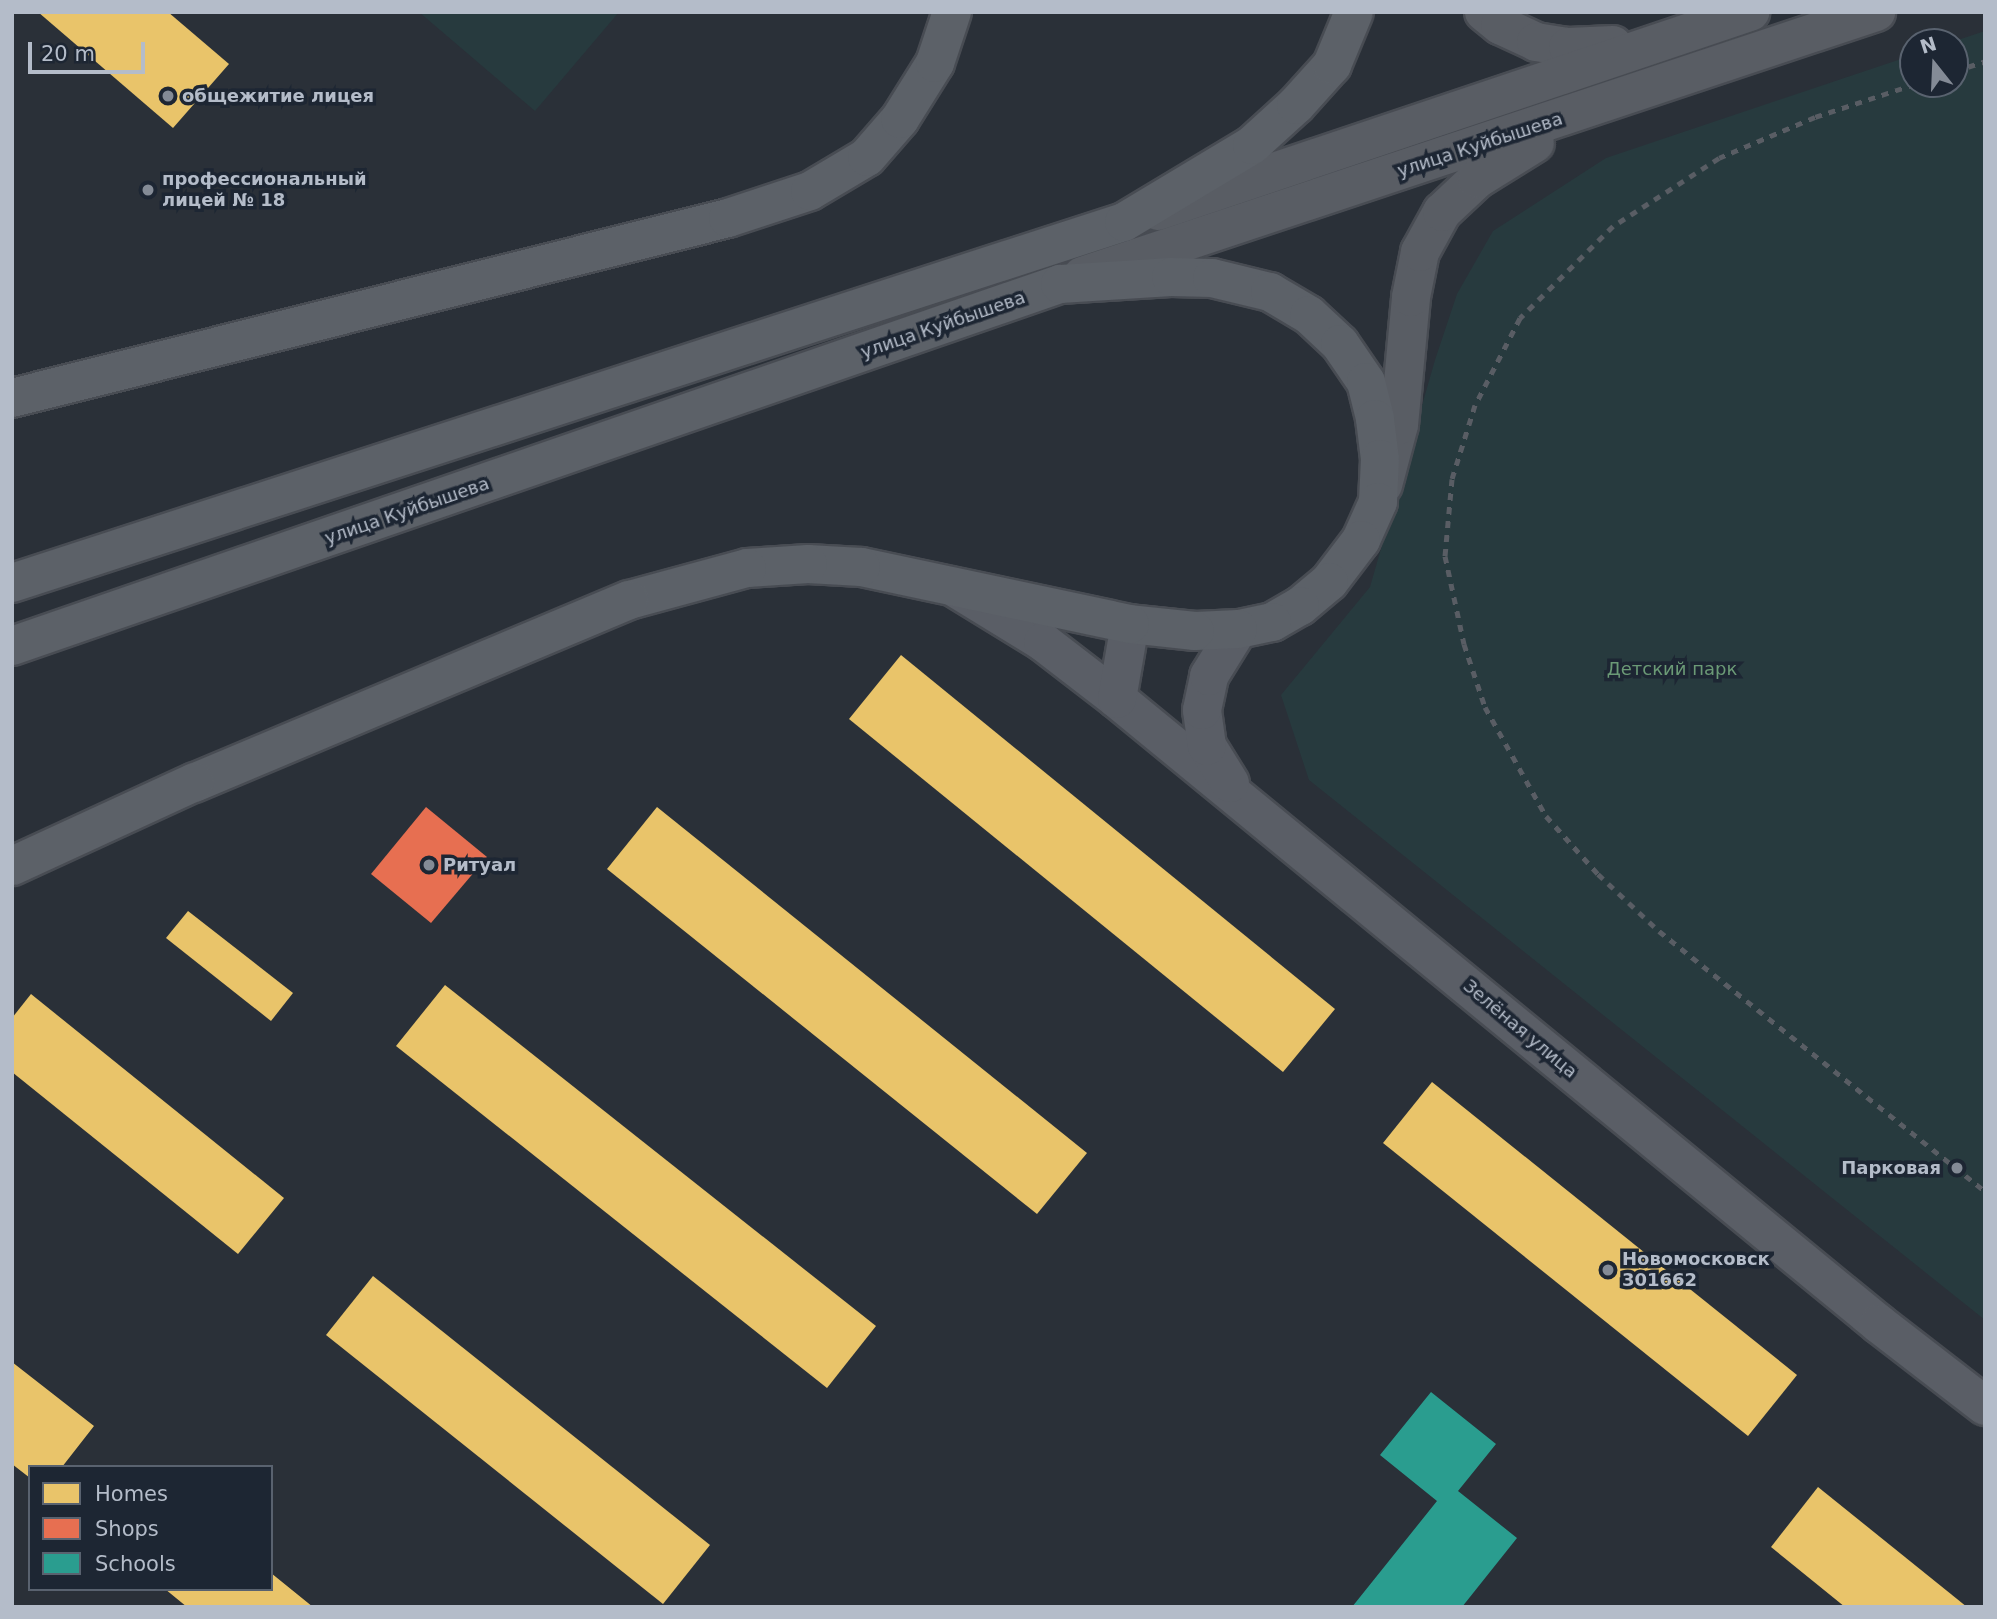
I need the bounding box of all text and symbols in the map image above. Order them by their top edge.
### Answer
scale bar [32,28,149,72]
north arrow [1899,28,1969,98]
text: N [1917,32,1939,58]
text: 20 m [41,42,95,66]
place label: общежитие лицея [182,85,374,107]
marker: общежитие лицея [160,88,176,104]
street label: улица Куйбышева [1395,108,1565,182]
place label: профессиональный лицей № 18 [162,169,367,212]
marker: профессиональный лицей № 18 [140,182,156,198]
street label: улица Куйбышева [858,287,1028,363]
street label: улица Куйбышева [322,473,492,549]
park label: Детский парк [1607,658,1737,680]
place label: Ритуал [443,854,516,876]
marker: Ритуал [421,857,437,873]
street label: Зелёная улица [1459,975,1581,1083]
place label: Парковая [1841,1157,1941,1179]
marker: Парковая [1947,1158,1967,1178]
place label: Новомосковск 301662 [1622,1249,1770,1292]
marker: Новомосковск 301662 [1600,1262,1616,1278]
legend [28,1465,273,1591]
text: Homes [95,1482,168,1506]
text: Shops [95,1517,159,1541]
text: Schools [95,1552,176,1576]

